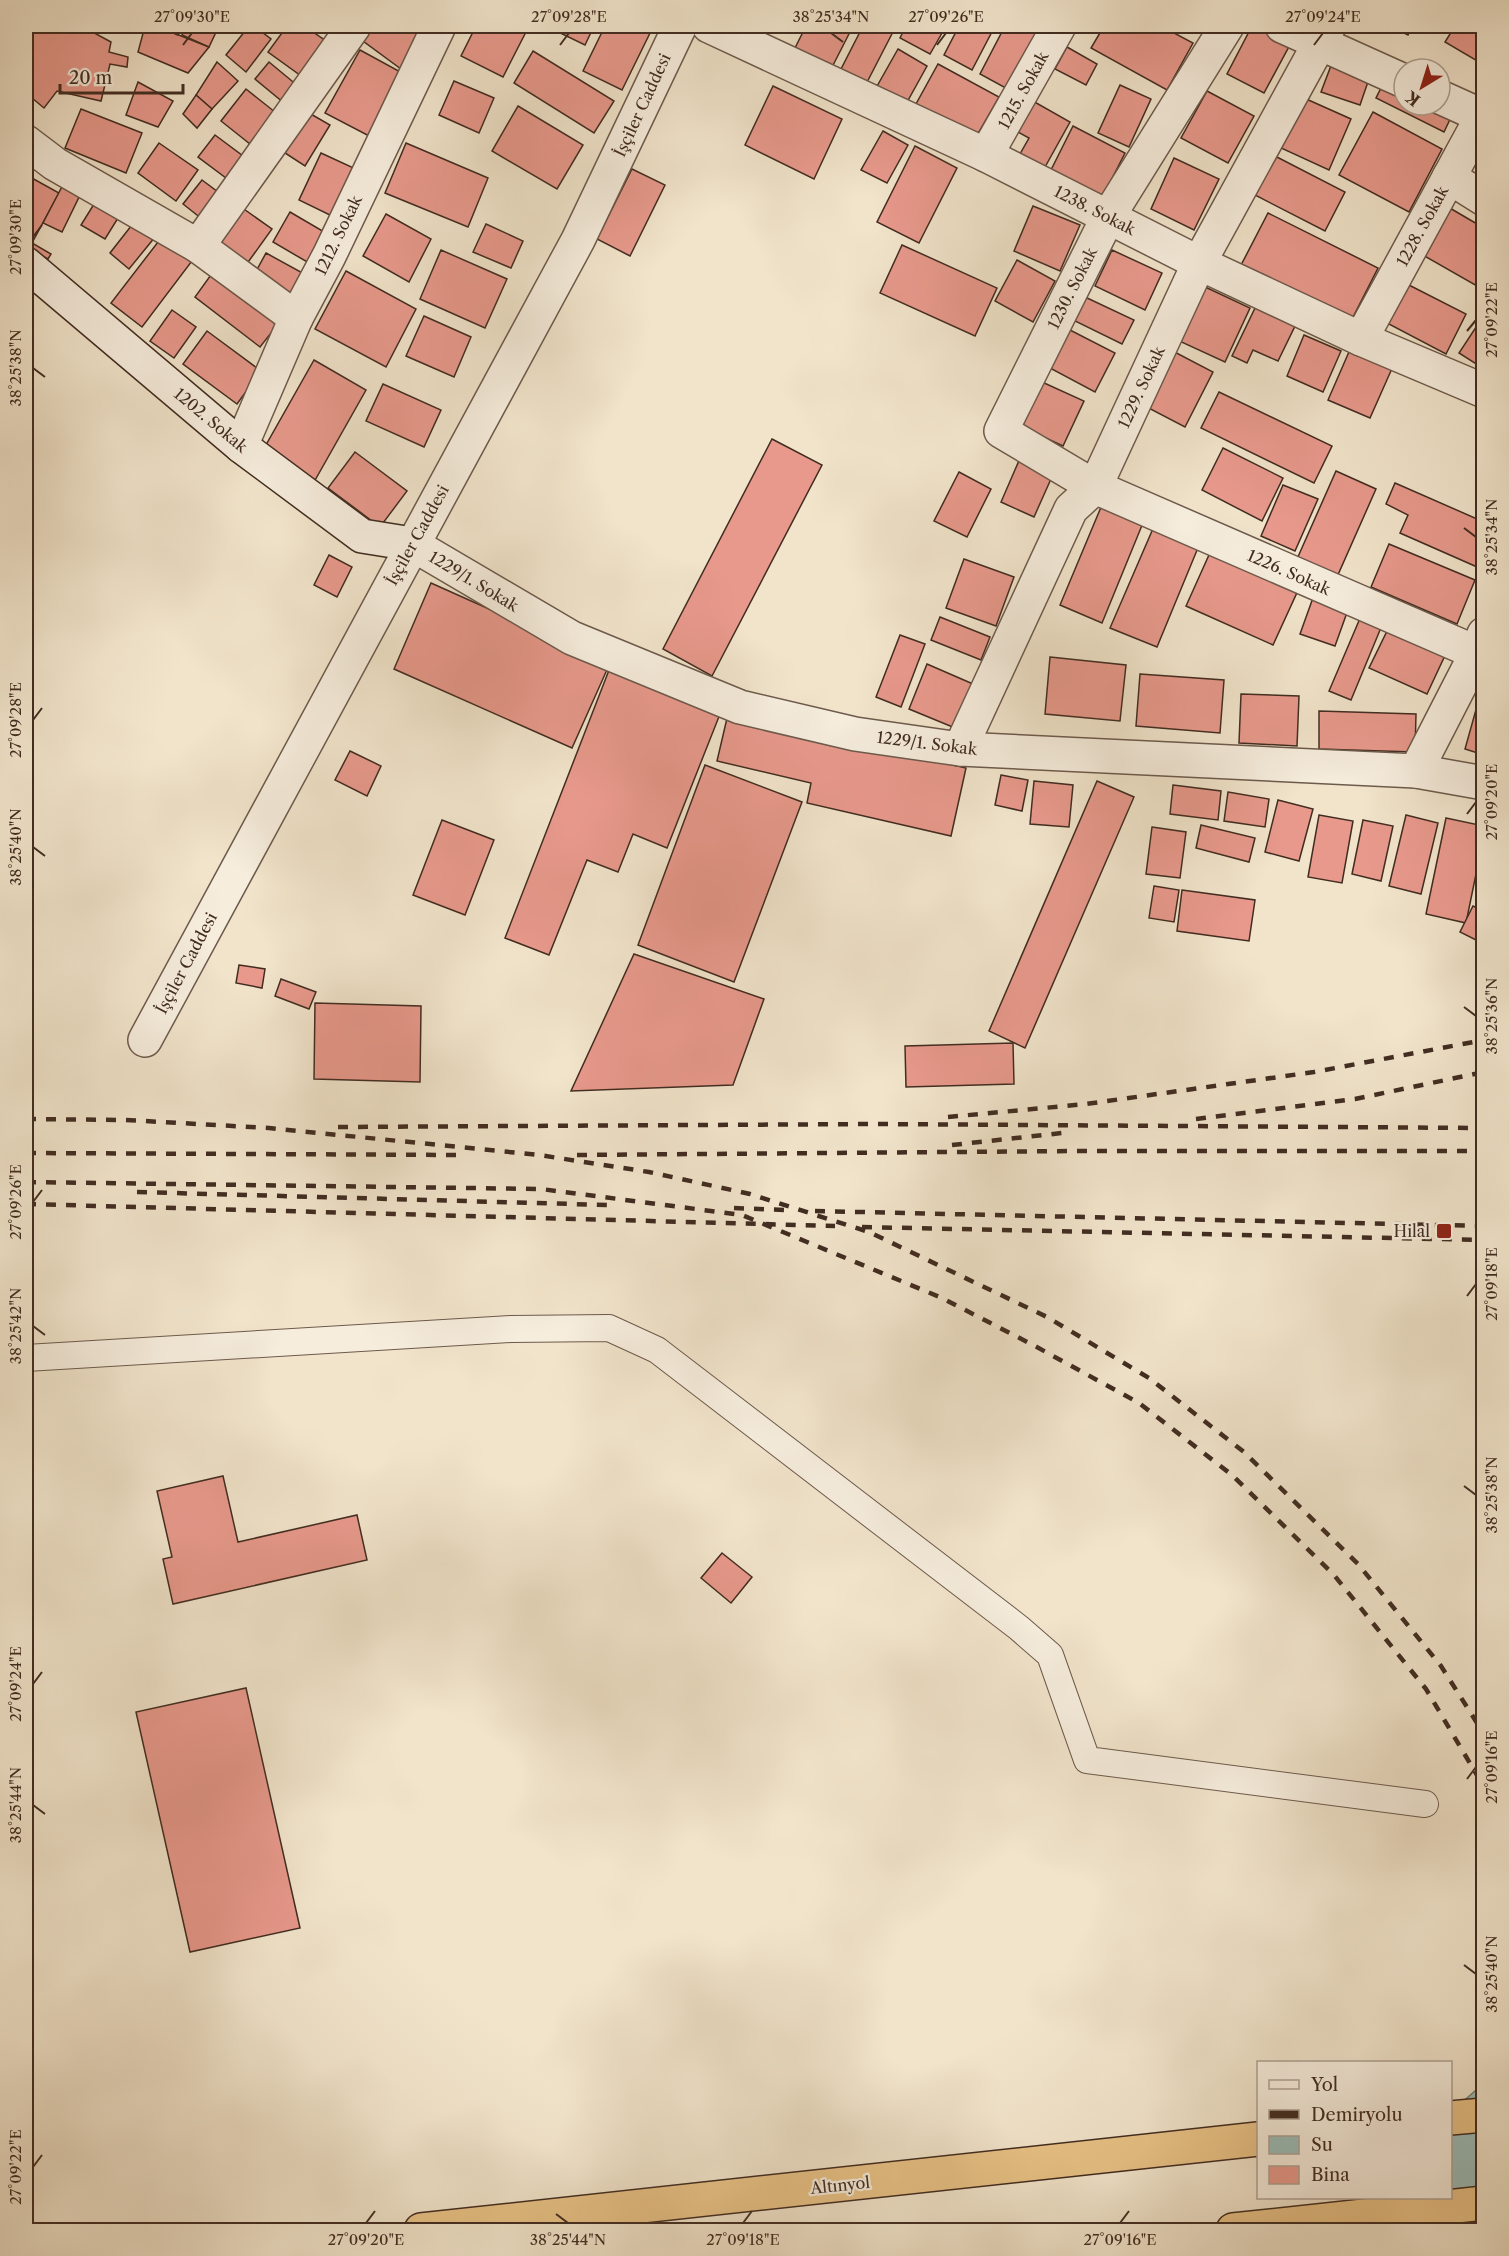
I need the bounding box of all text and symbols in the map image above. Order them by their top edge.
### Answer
text: 27°09'30"E [154,7,230,26]
text: 27°09'28"E [531,7,607,26]
text: 38°25'34"N [793,7,869,26]
text: 27°09'26"E [908,7,984,26]
text: 27°09'24"E [1285,7,1361,26]
street label: 1215. Sokak [993,47,1053,132]
street label: İşçiler Caddesi [609,50,675,160]
scale bar [60,57,183,95]
north arrow [1392,57,1452,117]
text: 20 m [69,67,113,89]
text: K [1401,86,1424,111]
street label: 1238. Sokak [1051,181,1140,239]
street label: 1228. Sokak [1392,182,1453,270]
street label: 1212. Sokak [310,191,366,278]
text: 27°09'30"E [6,199,25,275]
street label: 1230. Sokak [1043,243,1101,332]
text: 27°09'22"E [1482,282,1501,358]
text: 38°25'38"N [6,329,25,407]
street label: 1229. Sokak [1113,342,1169,431]
street label: 1202. Sokak [170,383,252,457]
street label: İşçiler Caddesi [381,481,453,589]
text: 38°25'34"N [1482,499,1501,575]
street label: 1226. Sokak [1244,545,1334,600]
street label: 1229/1. Sokak [426,546,523,616]
text: 27°09'28"E [6,682,25,758]
street label: 1229/1. Sokak [876,727,979,759]
text: 27°09'20"E [1482,764,1501,840]
text: 38°25'40"N [6,808,25,886]
street label: İşçiler Caddesi [151,909,221,1017]
text: 38°25'36"N [1482,978,1501,1054]
text: 27°09'26"E [6,1164,25,1240]
place label: Hilal [1393,1221,1430,1241]
marker: Hilal [1435,1222,1453,1240]
text: 27°09'18"E [1482,1247,1501,1321]
text: 38°25'42"N [6,1288,25,1364]
text: 38°25'38"N [1482,1456,1501,1534]
text: 27°09'24"E [6,1646,25,1722]
text: 27°09'16"E [1482,1730,1501,1804]
text: 38°25'44"N [6,1767,25,1843]
text: 38°25'40"N [1482,1935,1501,2013]
legend [1257,2061,1452,2199]
text: Yol [1310,2074,1338,2096]
text: Demiryolu [1311,2104,1403,2126]
text: 27°09'22"E [6,2129,25,2205]
text: Su [1311,2134,1333,2156]
text: Bina [1311,2164,1350,2186]
street label: Altınyol [808,2172,871,2198]
text: 27°09'20"E [328,2230,404,2249]
text: 38°25'44"N [530,2230,606,2249]
text: 27°09'18"E [706,2230,780,2249]
text: 27°09'16"E [1083,2230,1157,2249]

